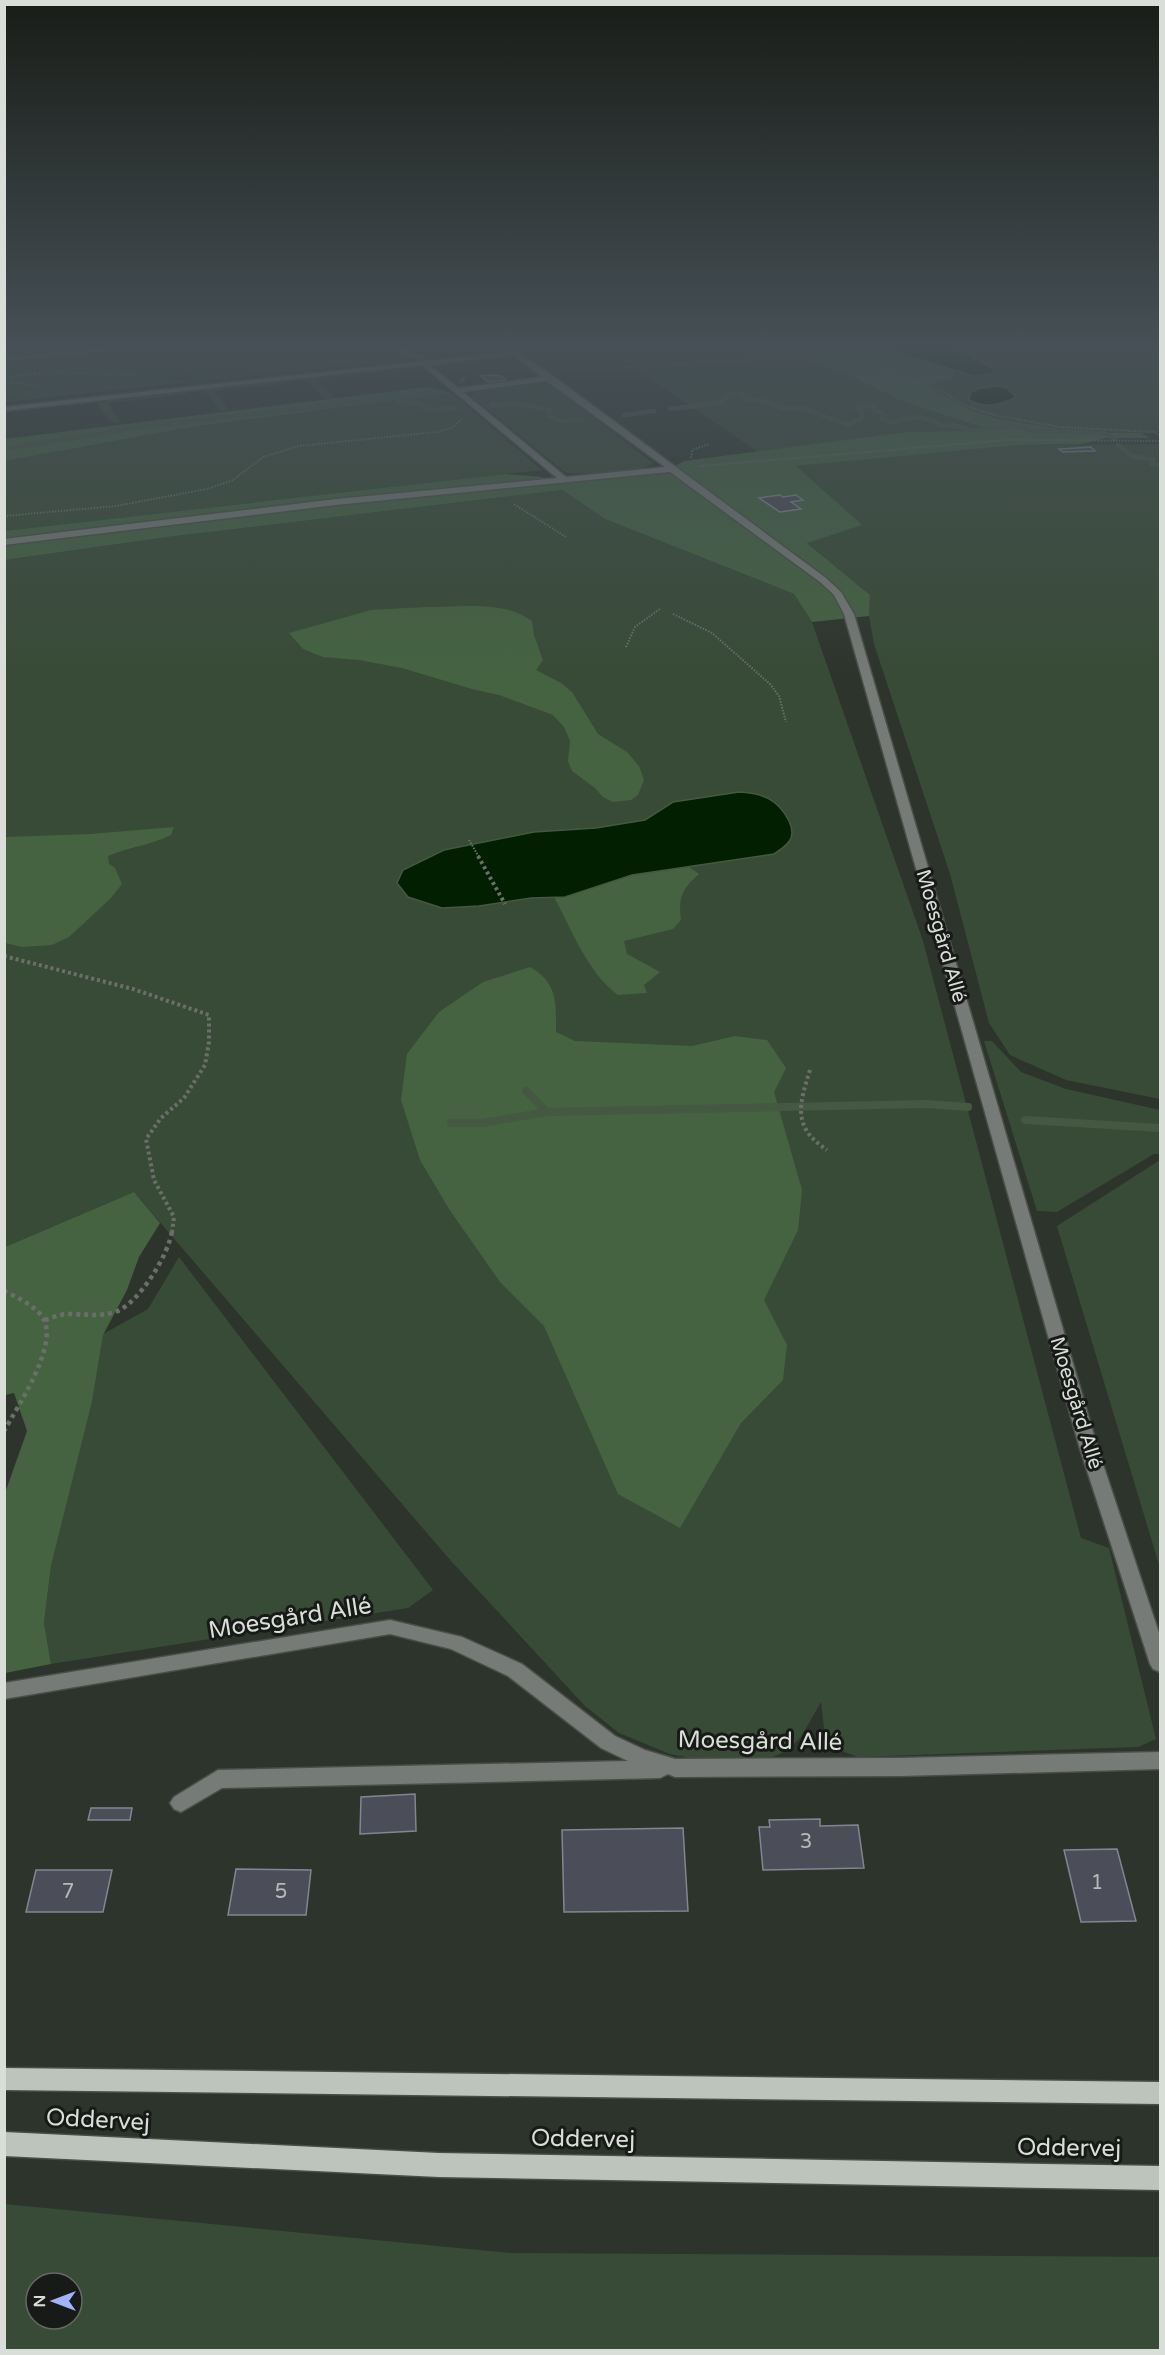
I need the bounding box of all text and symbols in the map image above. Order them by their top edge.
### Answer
street label: Moesgård Allé [911,867,971,1005]
street label: Moesgård Allé [1044,1334,1108,1472]
street label: Moesgård Allé [206,1591,374,1645]
street label: Moesgård Allé [677,1725,843,1757]
house number: 3 [800,1830,812,1854]
house number: 1 [1091,1871,1103,1895]
house number: 7 [62,1880,74,1904]
house number: 5 [275,1880,287,1904]
street label: Oddervej [45,2103,151,2137]
street label: Oddervej [531,2124,635,2154]
street label: Oddervej [1017,2133,1121,2163]
north arrow [24,2271,84,2331]
text: N [30,2295,50,2307]

